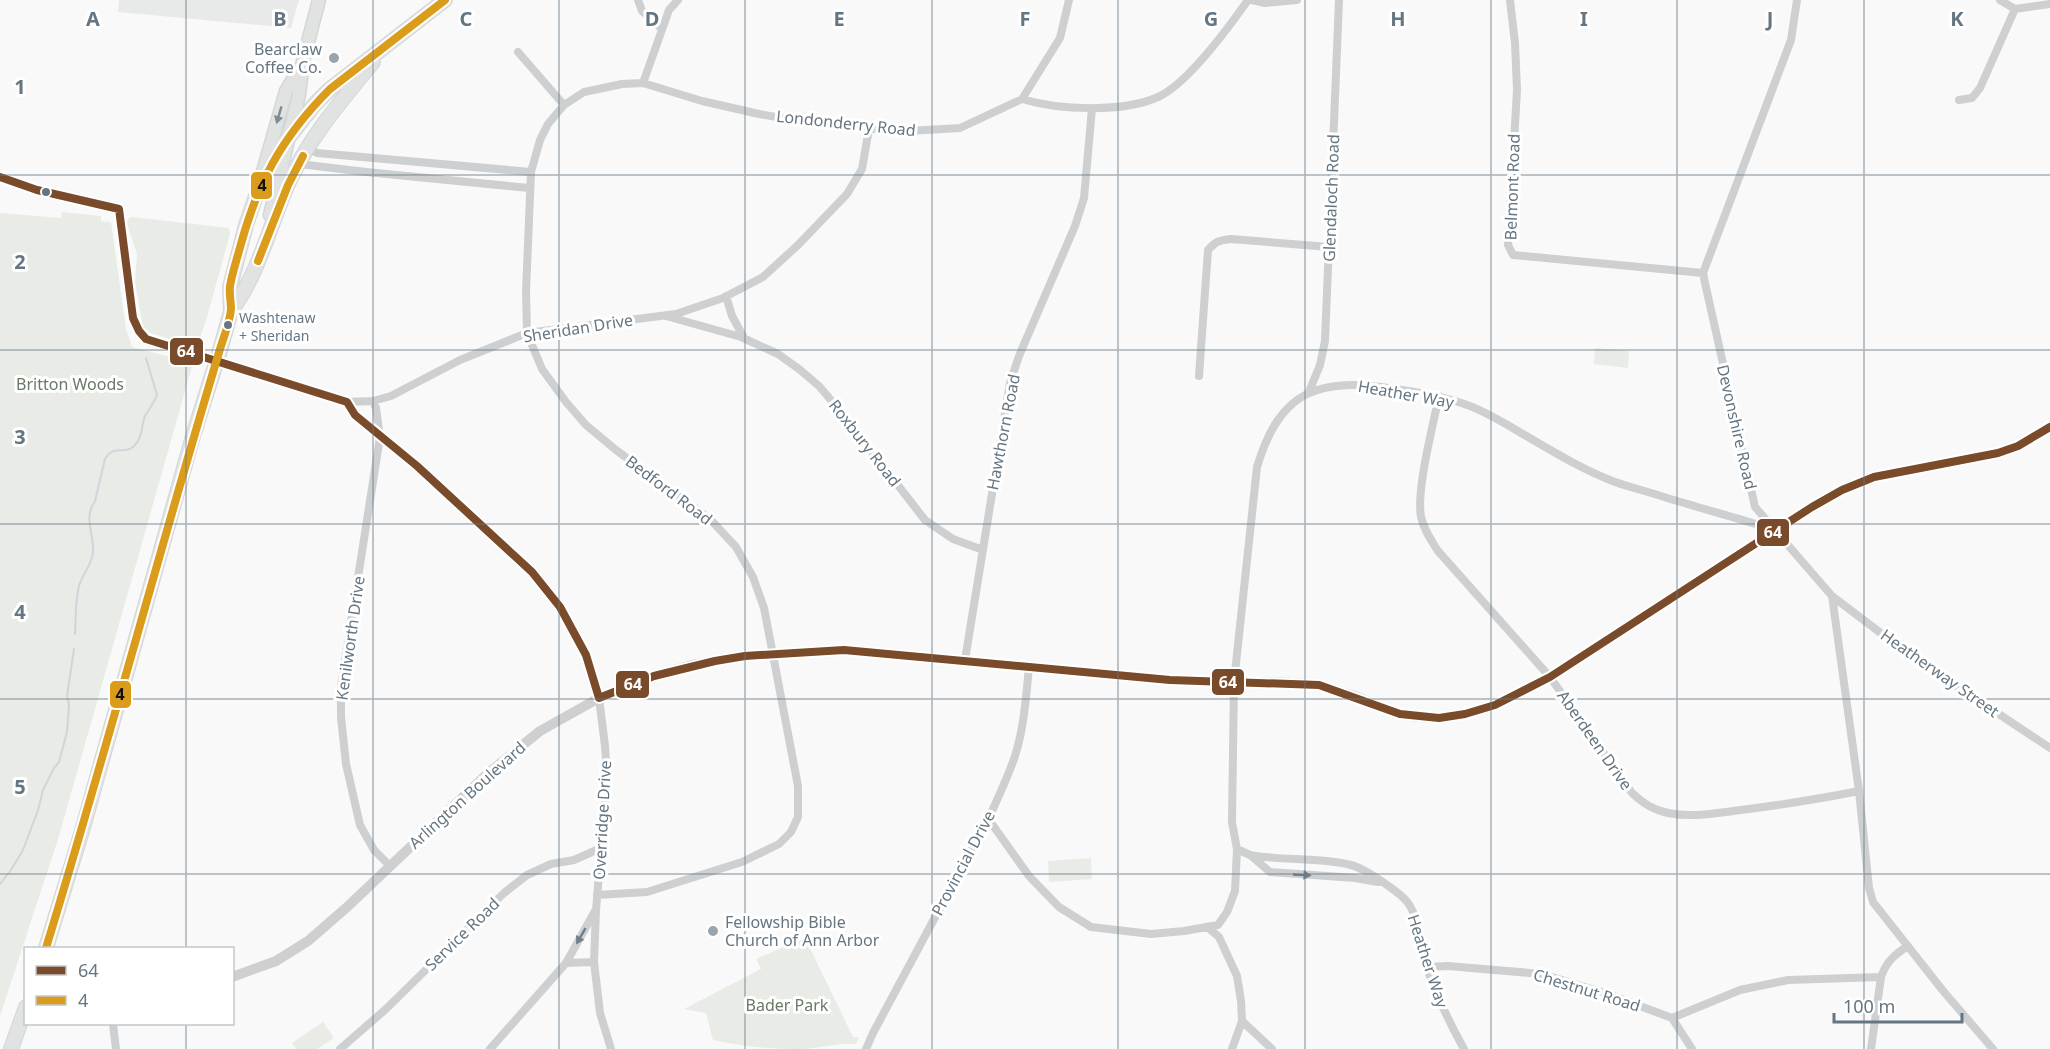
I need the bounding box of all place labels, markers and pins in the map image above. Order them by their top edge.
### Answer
place label: Bearclaw Coffee Co. [245,38,322,78]
marker: Bearclaw Coffee Co. [327,51,341,65]
unlabelled marker [40,186,52,198]
place label: Washtenaw + Sheridan [239,308,315,345]
marker: Washtenaw + Sheridan [222,319,234,331]
place label: Fellowship Bible Church of Ann Arbor [725,911,880,951]
marker: Fellowship Bible Church of Ann Arbor [706,924,720,938]

